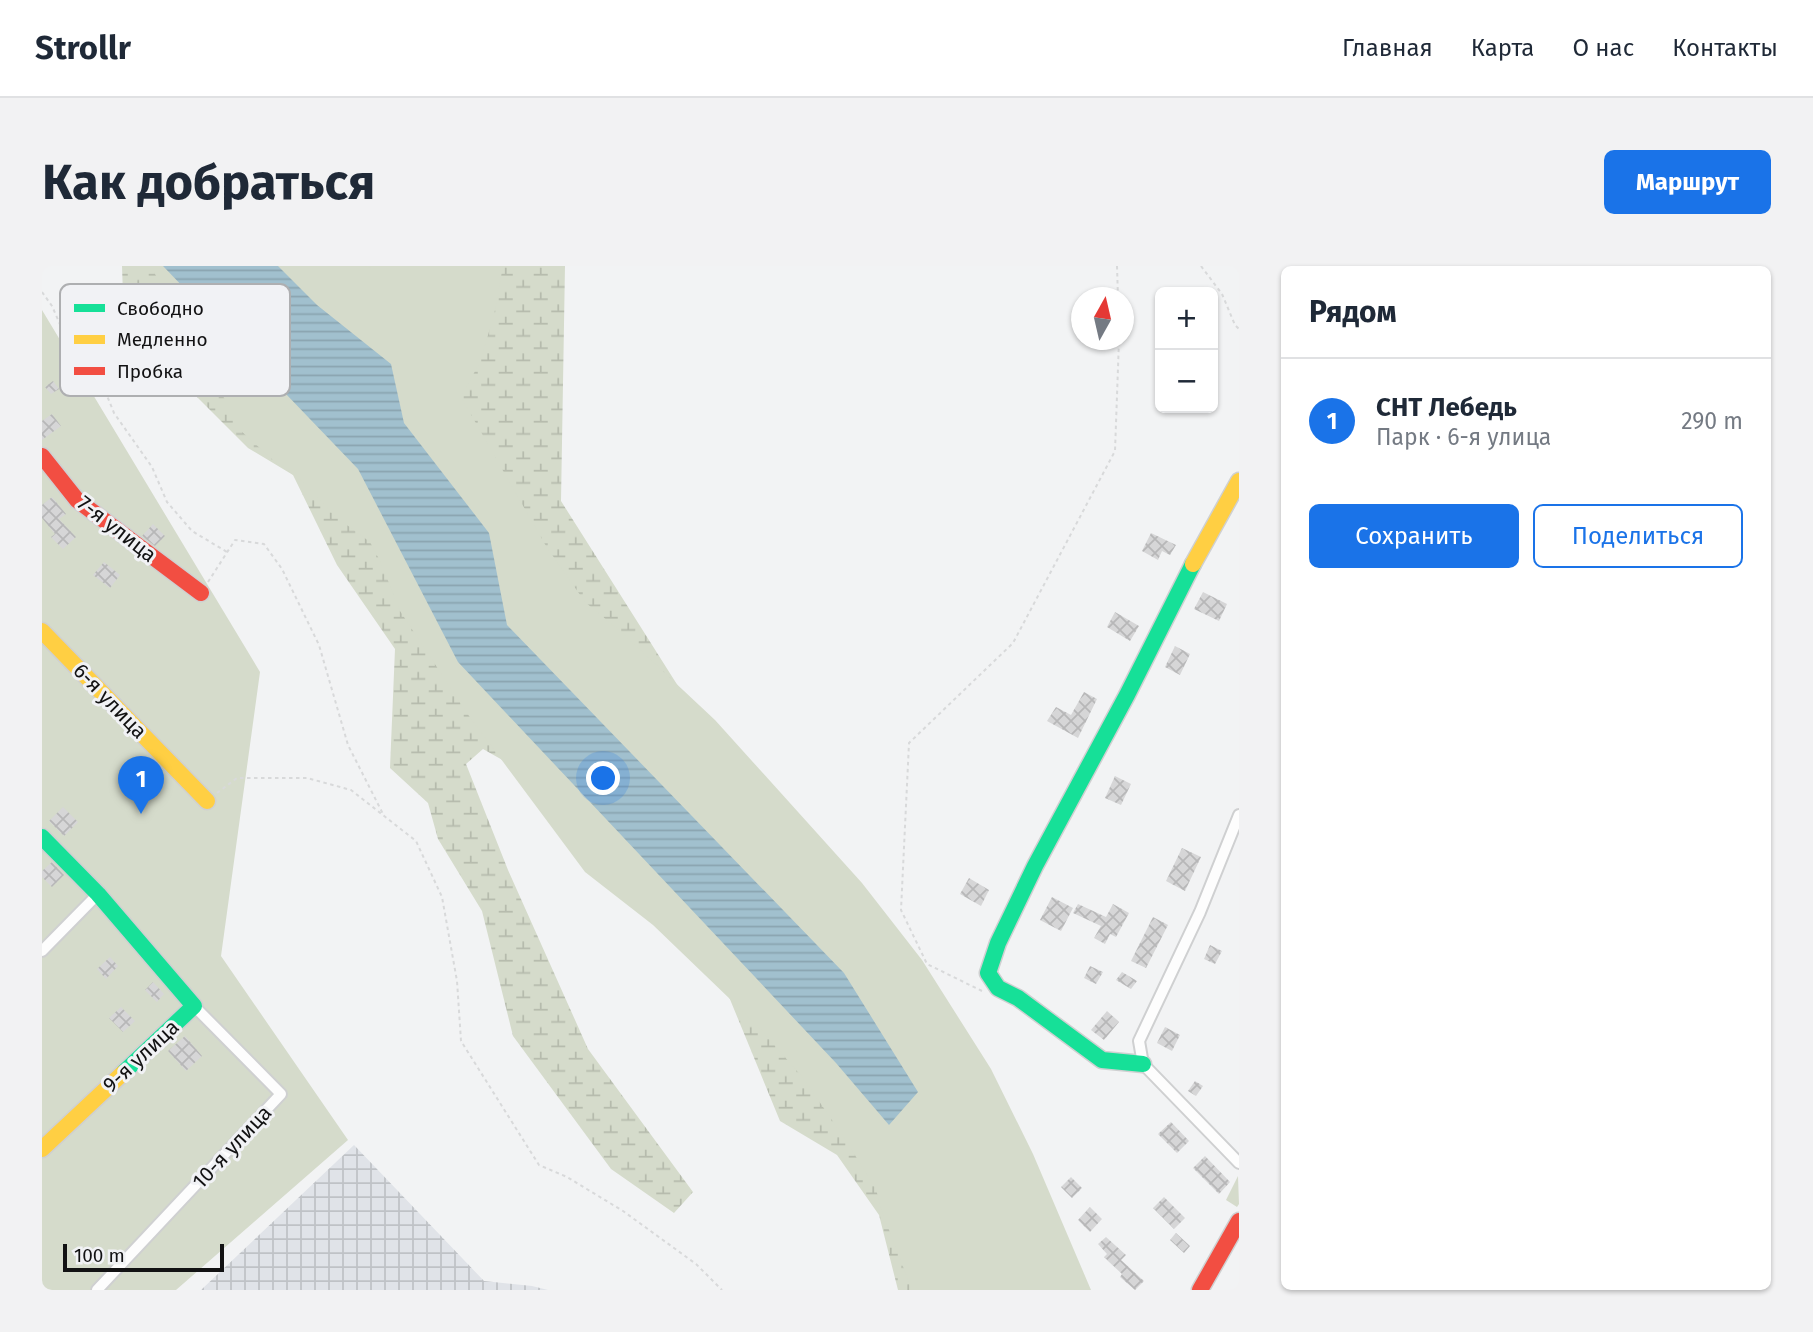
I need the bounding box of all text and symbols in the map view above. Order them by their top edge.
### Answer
text: Strollr [35,28,131,68]
text: Главная [1342,34,1433,62]
text: Карта [1471,34,1534,62]
text: О нас [1572,34,1634,62]
text: Контакты [1672,34,1778,62]
button: Маршрут [1604,150,1771,214]
text: Как добраться [42,153,375,212]
legend [60,284,290,396]
north arrow [1071,287,1134,350]
map controls [1155,287,1218,413]
button: + [1155,287,1218,350]
text: Рядом [1309,294,1397,330]
text: Свободно [117,297,204,320]
text: Медленно [117,328,208,351]
button: − [1155,350,1218,413]
text: Пробка [117,360,183,383]
text: СНТ Лебедь [1376,392,1517,423]
text: 1 [1327,407,1337,435]
text: 290 m [1681,407,1743,435]
text: Парк · 6-я улица [1376,423,1551,451]
street label: 7-я улица [72,490,162,568]
button: Сохранить [1309,504,1519,568]
button: Поделиться [1533,504,1743,568]
street label: 6-я улица [68,658,152,744]
pin: 1 [118,756,164,814]
your location [586,761,620,795]
street label: 9-я улица [97,1014,185,1098]
street label: 10-я улица [187,1100,277,1194]
scale bar [63,1241,224,1273]
text: 100 m [74,1244,125,1267]

